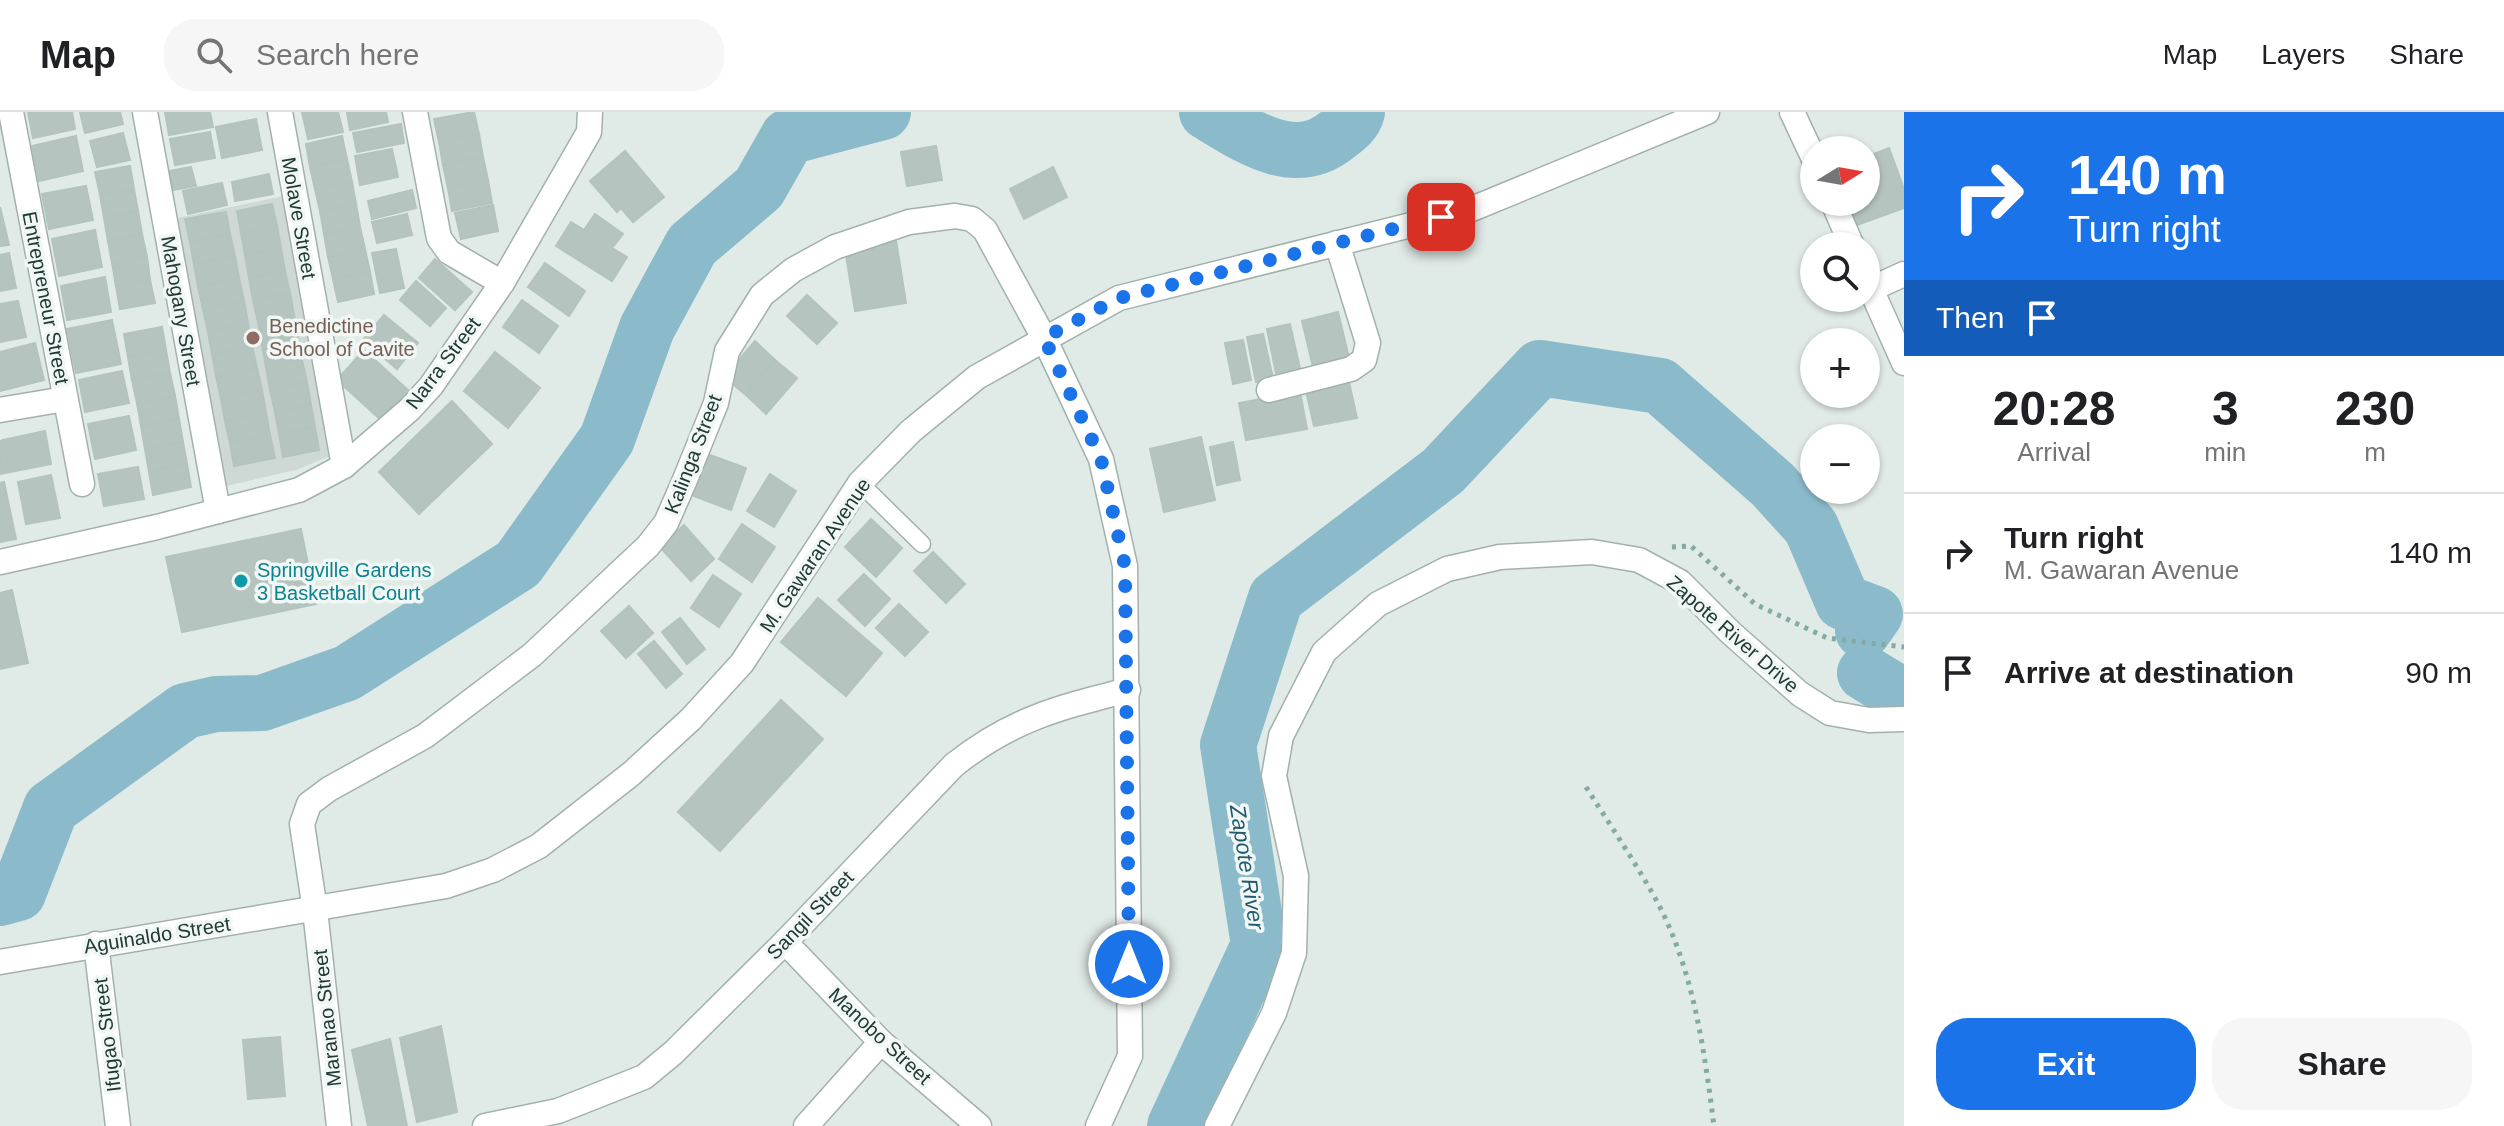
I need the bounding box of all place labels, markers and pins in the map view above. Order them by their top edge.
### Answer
pin [1407,183,1475,251]
place label: Benedictine School of Cavite [269,315,415,360]
marker: Benedictine School of Cavite [244,329,262,347]
place label: Springville Gardens 3 Basketball Court [257,559,432,604]
marker: Springville Gardens 3 Basketball Court [232,572,250,590]

